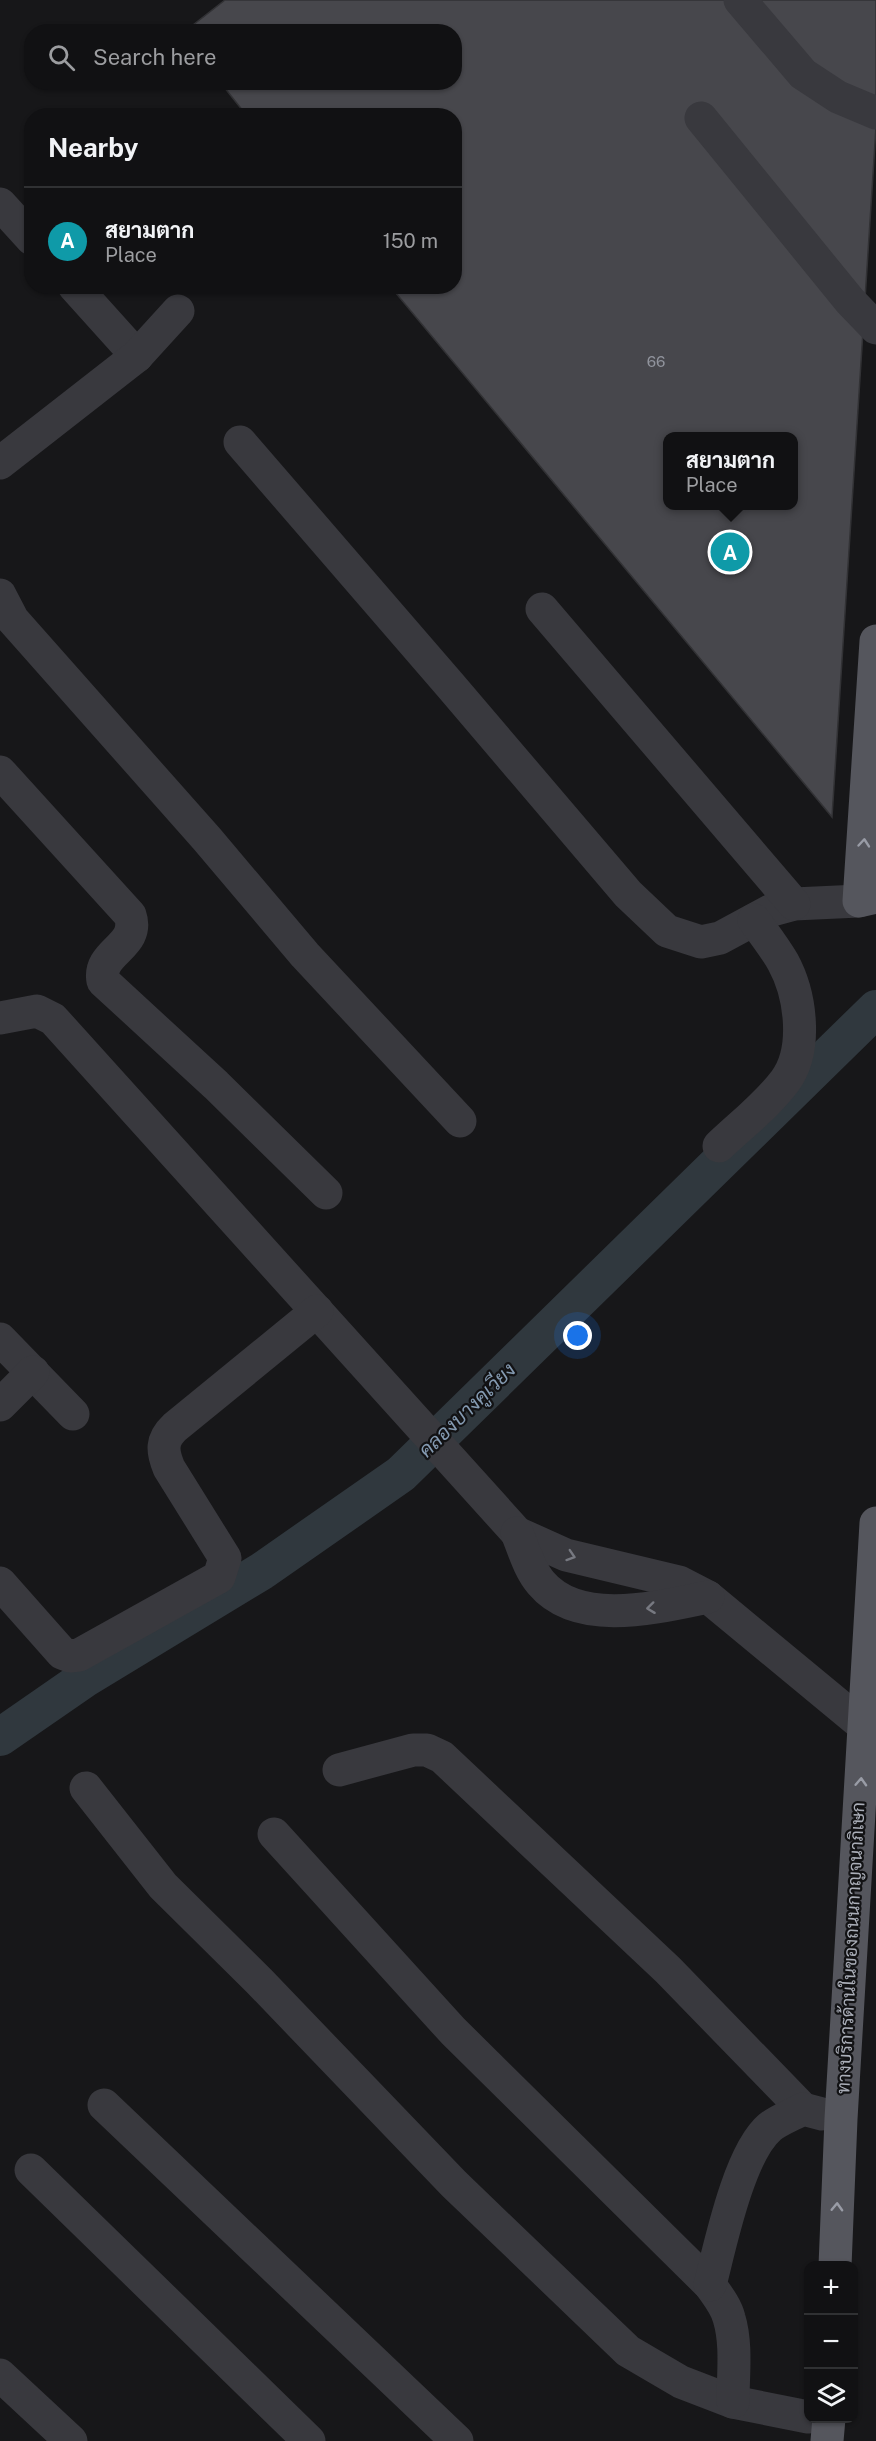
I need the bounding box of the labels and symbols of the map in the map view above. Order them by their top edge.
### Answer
house number: 66 [647,353,665,370]
pin: A [710,530,750,574]
one-way arrow [857,839,870,848]
your location [563,1321,592,1350]
water label: คลองบางคูเวียง [413,1357,522,1464]
one-way arrow [565,1549,576,1561]
one-way arrow [646,1601,655,1614]
one-way arrow [854,1777,867,1786]
street label: ทางบริการด้านในของถนนกาญจนาภิเษก [830,1801,870,2095]
one-way arrow [831,2203,844,2212]

